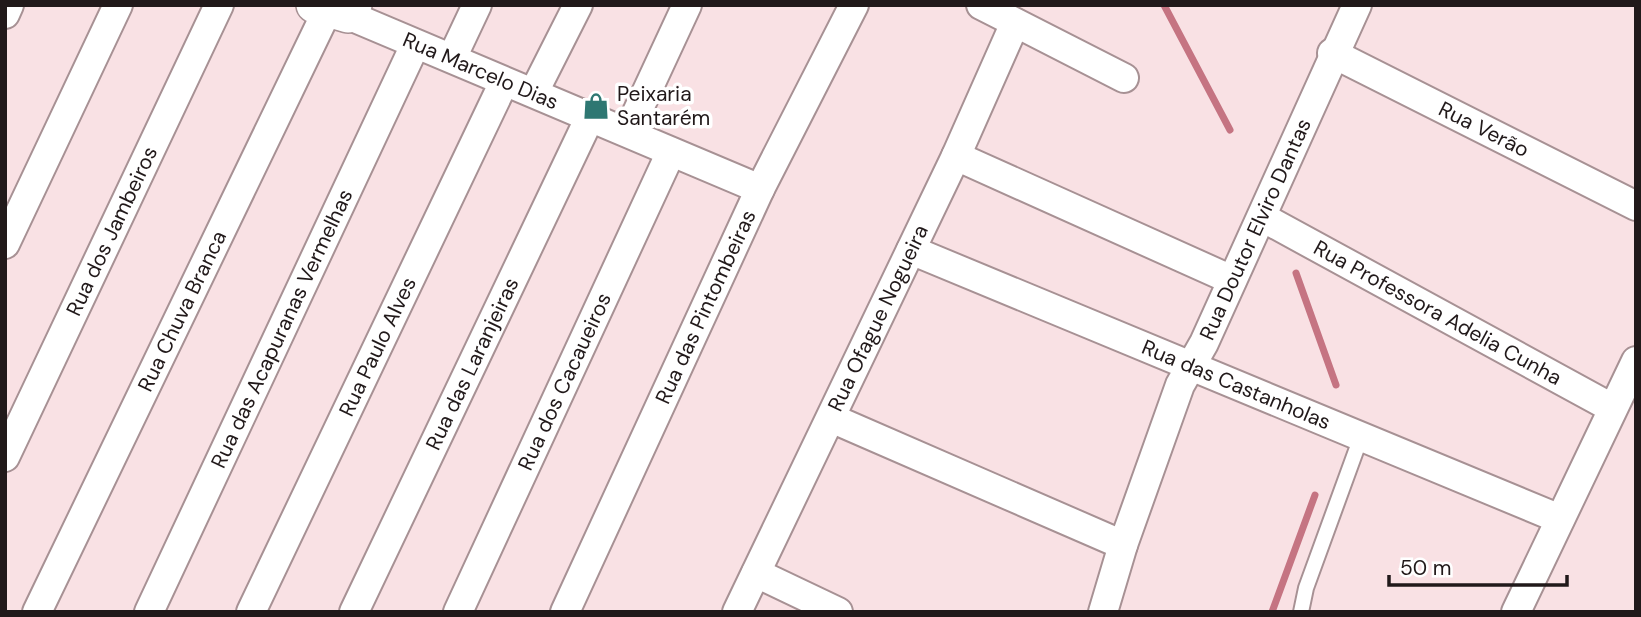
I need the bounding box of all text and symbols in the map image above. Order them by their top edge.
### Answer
street label: Rua Marcelo Dias [399,26,563,116]
place label: Peixaria Santarém [617,80,710,132]
shop icon: Peixaria Santarém [581,91,611,121]
street label: Rua Verão [1434,95,1534,164]
street label: Rua Doutor Elviro Dantas [1193,114,1318,345]
street label: Rua dos Jambeiros [60,142,164,320]
street label: Rua das Acapuranas Vermelhas [204,185,359,473]
street label: Rua das Pintombeiras [649,205,762,408]
street label: Rua Ofague Nogueira [821,220,935,416]
street label: Rua Chuva Branca [131,226,233,396]
street label: Rua Professora Adelia Cunha [1309,234,1567,392]
street label: Rua Paulo Alves [332,272,423,421]
street label: Rua das Laranjeiras [419,273,525,455]
street label: Rua dos Cacaueiros [512,288,618,475]
street label: Rua das Castanholas [1138,333,1335,436]
scale bar [1389,544,1568,588]
text: 50 m [1400,554,1451,582]

